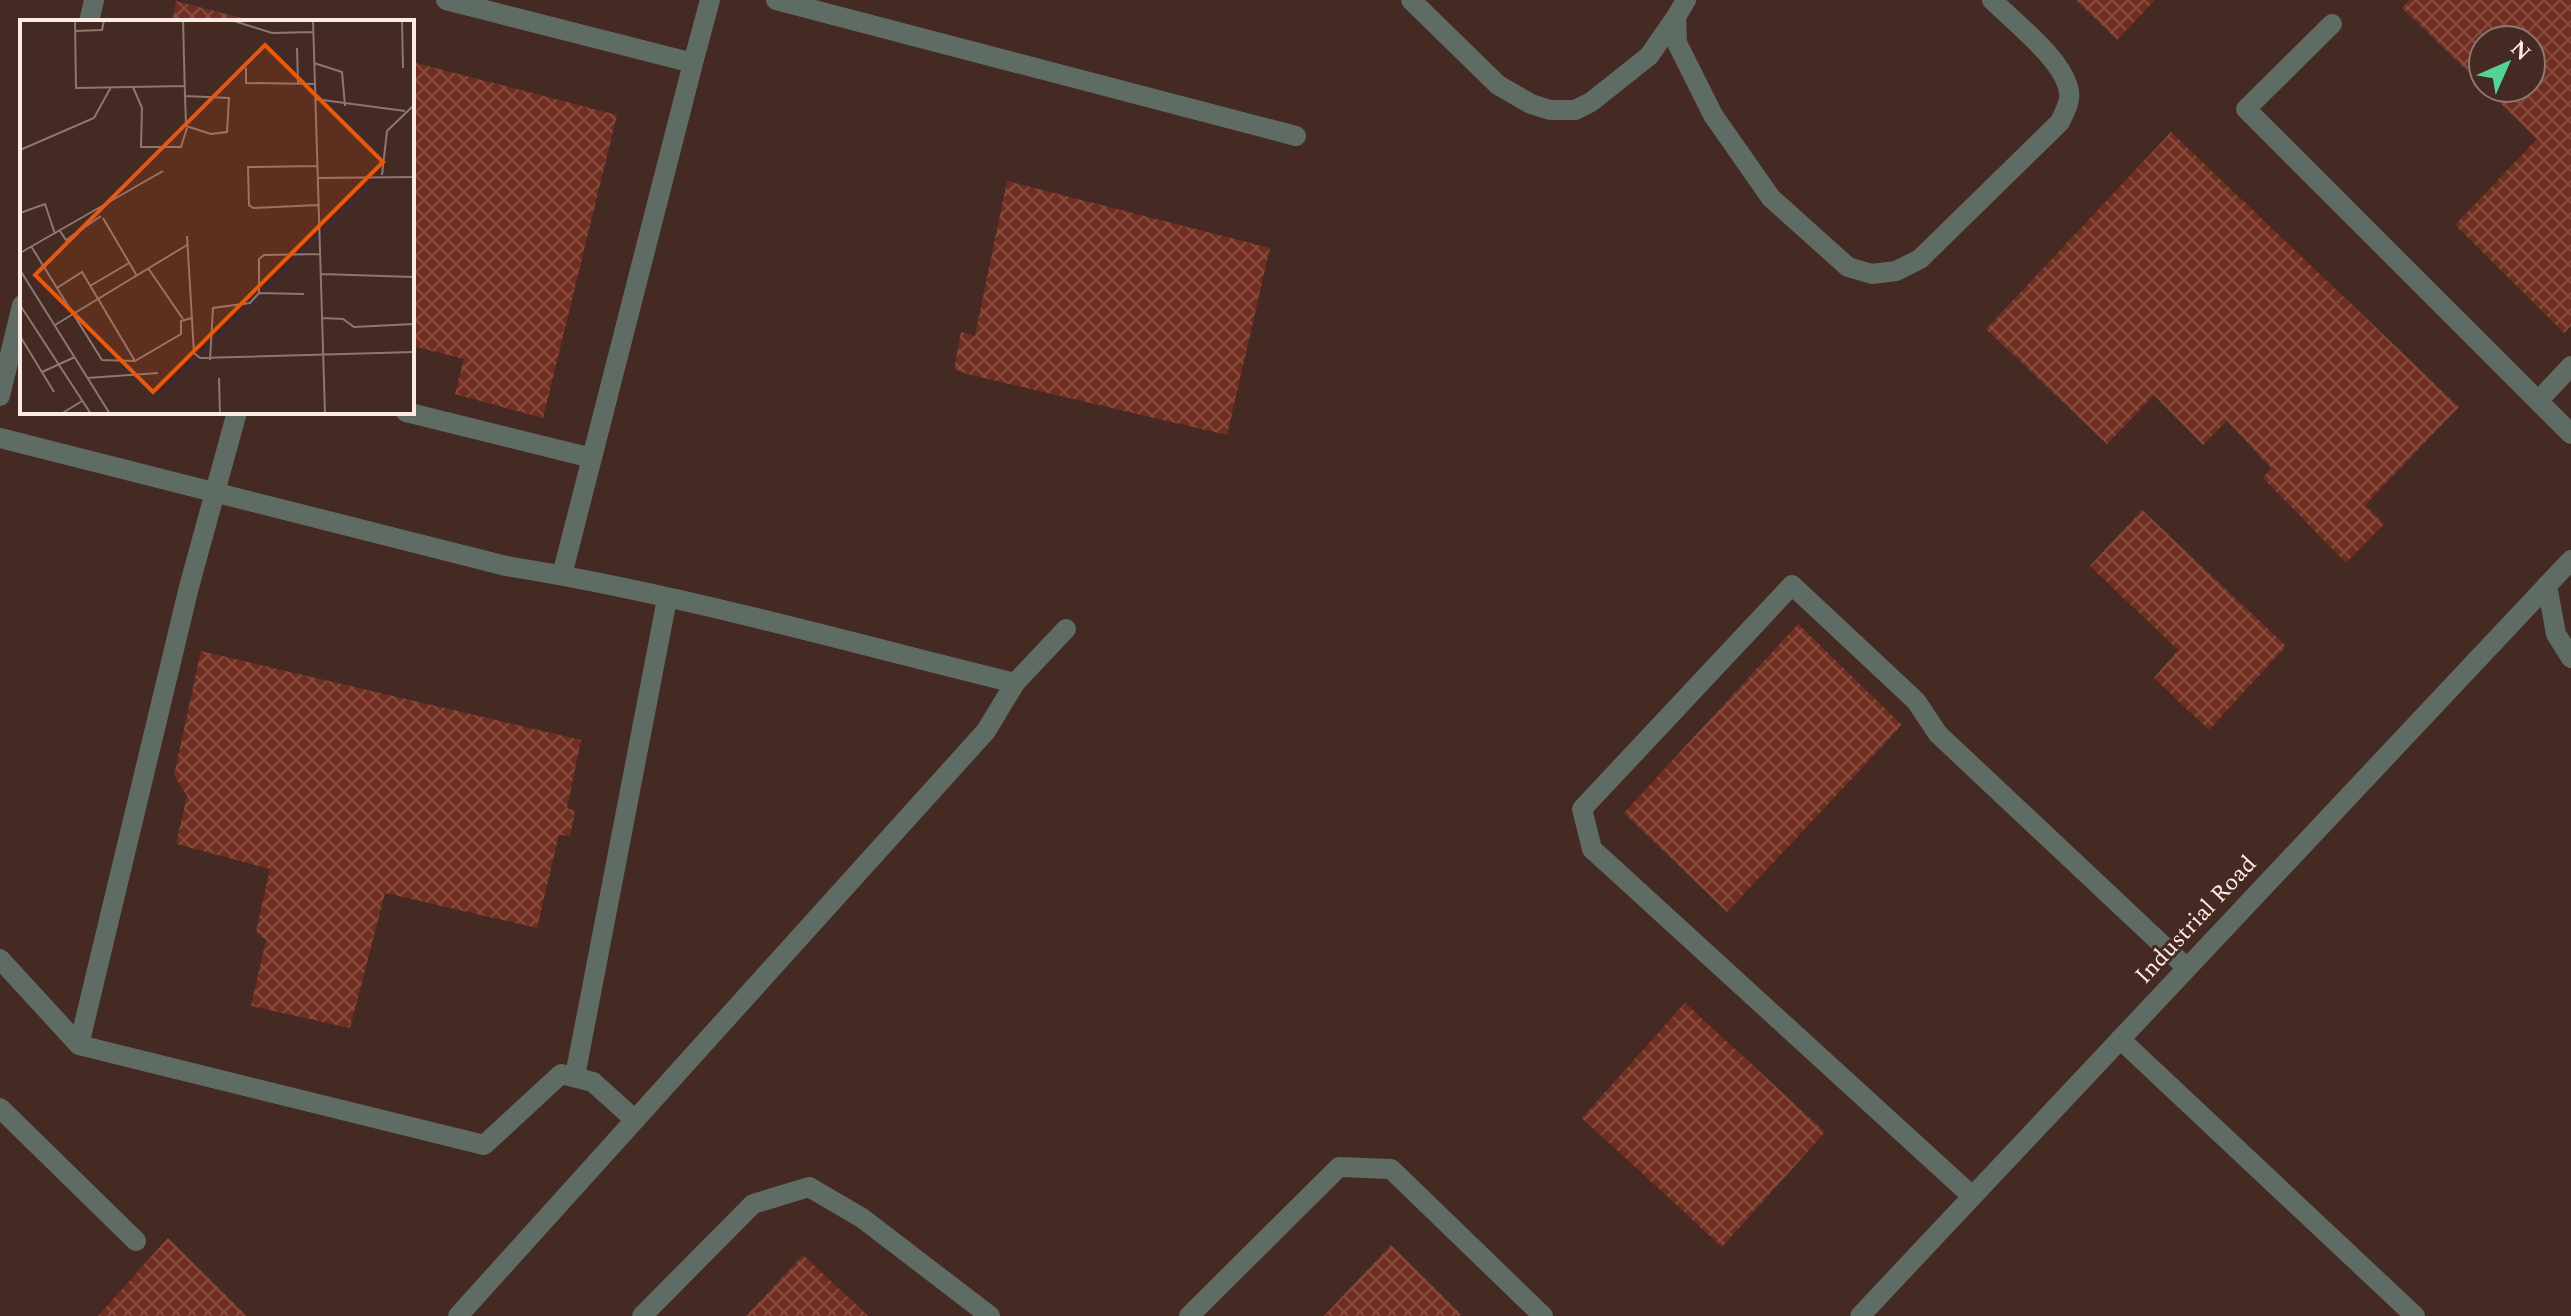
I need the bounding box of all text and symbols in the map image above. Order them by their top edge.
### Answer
inset map [20,20,414,414]
north arrow [2467,24,2547,104]
text: N [2502,33,2538,69]
street label: Industrial Road [2127,847,2265,993]

